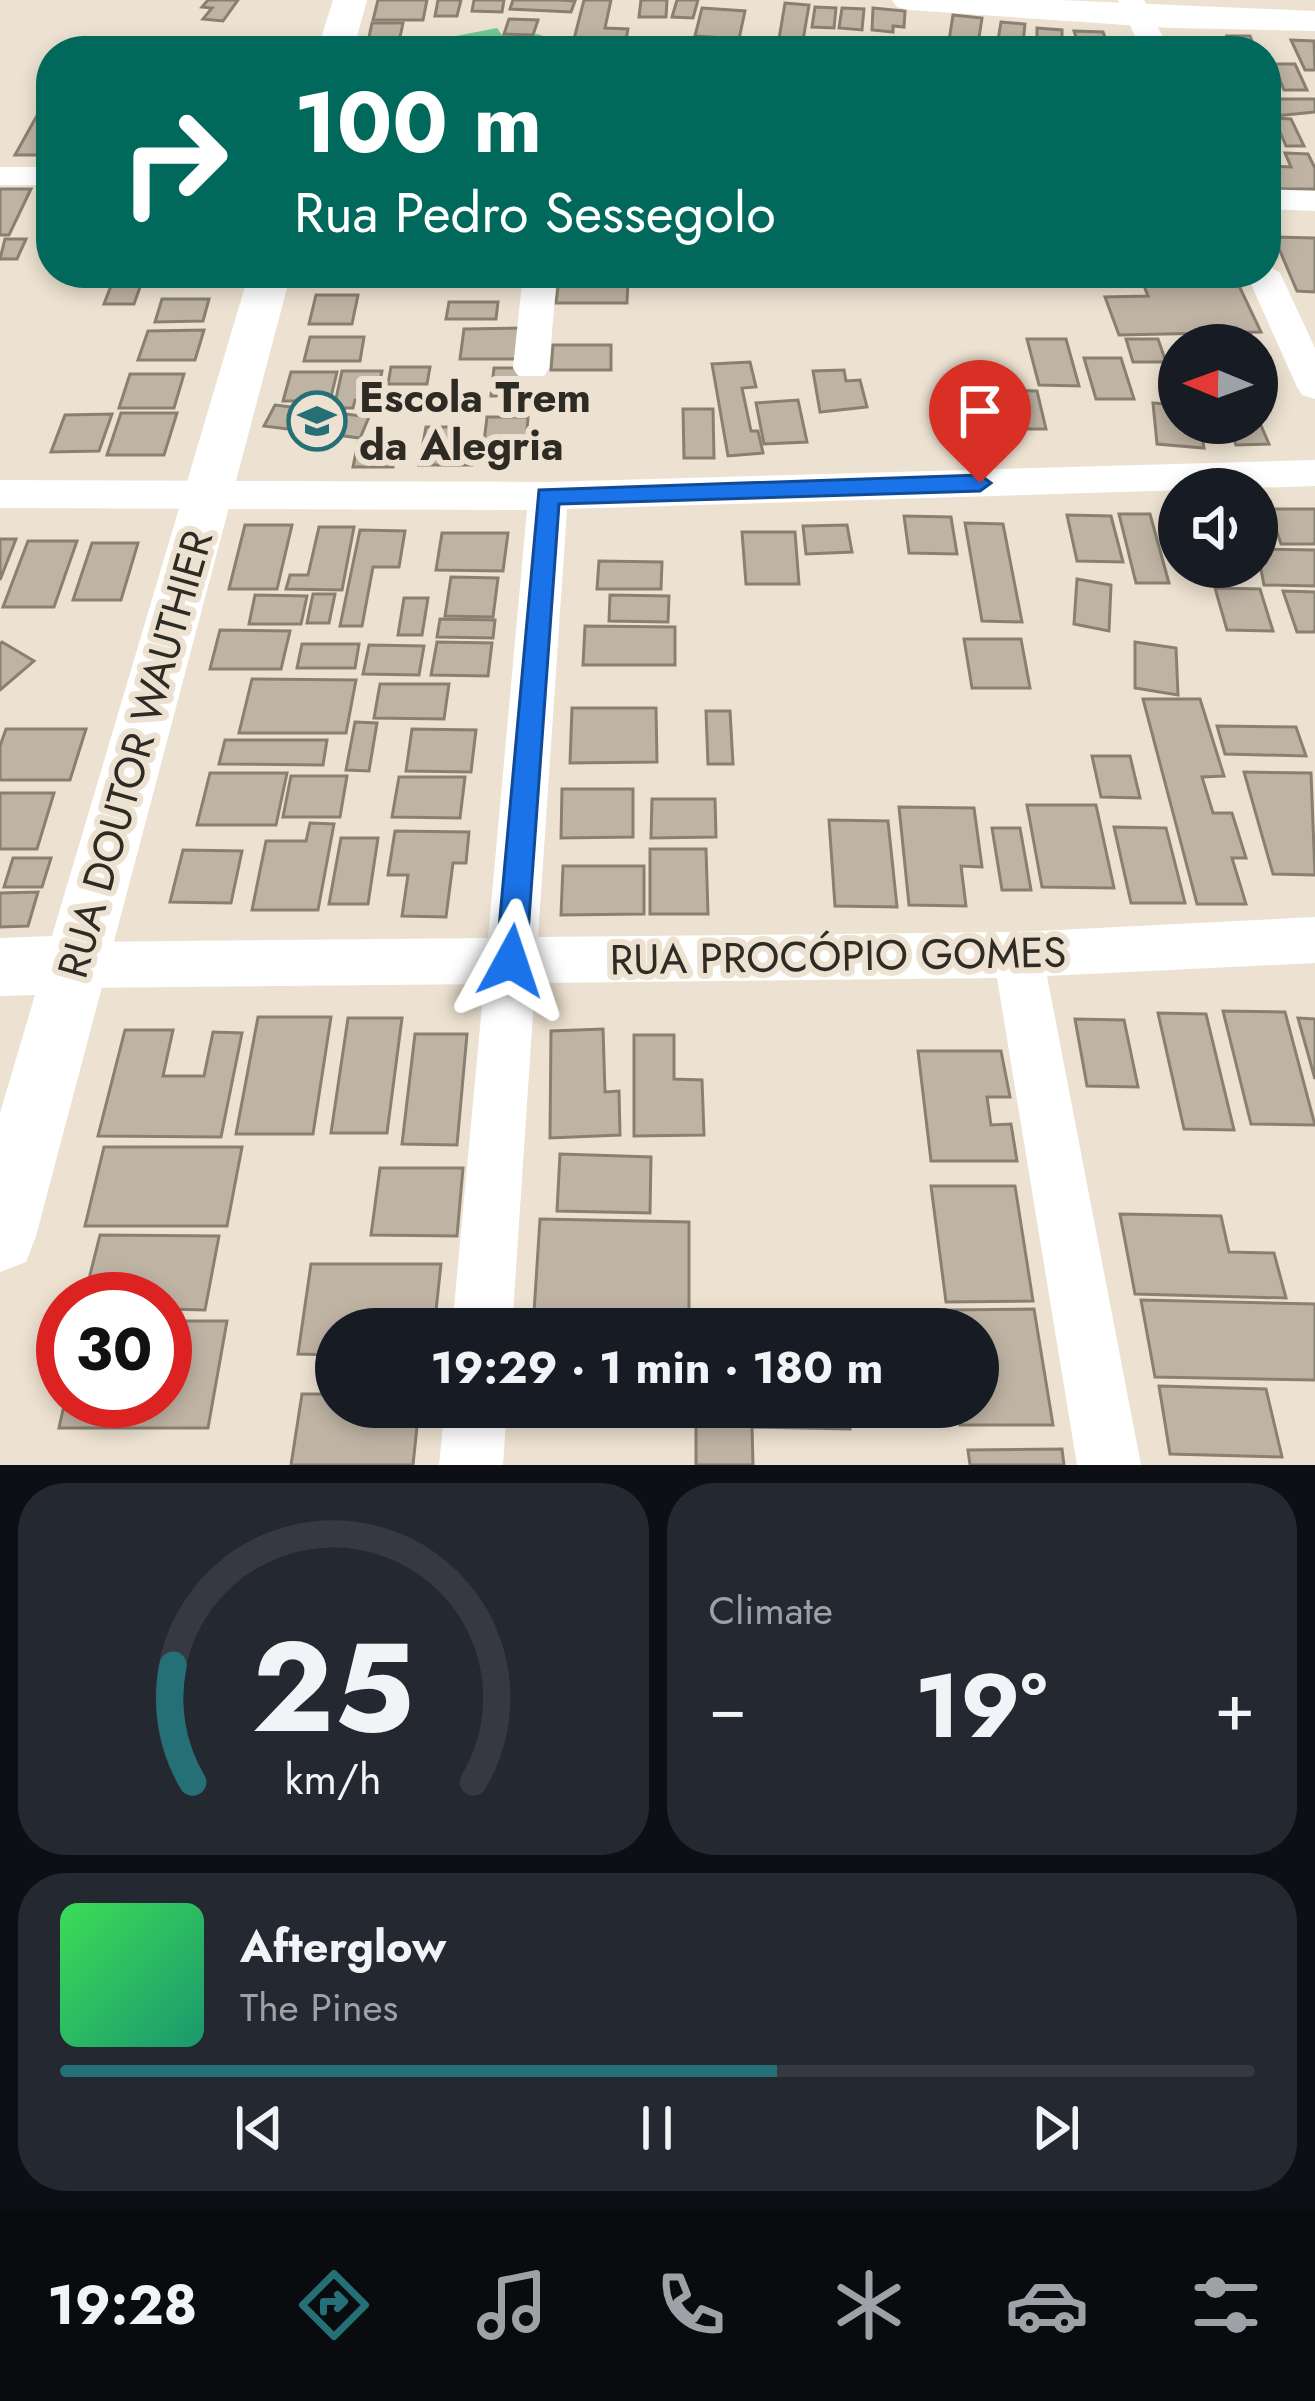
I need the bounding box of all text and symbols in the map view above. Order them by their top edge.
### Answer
text: 100 m [294,62,542,184]
icon: right [96,84,252,240]
text: Rua Pedro Sessegolo [294,174,776,252]
north arrow [1158,324,1278,444]
map controls [1158,324,1278,588]
pin [929,360,1031,483]
place label: Escola Trem da Alegria [359,367,591,476]
icon: arrive [947,378,1013,444]
school or university icon: Escola Trem da Alegria [286,390,348,452]
button: sound [1158,468,1278,588]
street label: RUA DOUTOR WAUTHIER [42,523,228,985]
position arrow [448,898,574,1024]
street label: RUA PROCÓPIO GOMES [609,922,1067,990]
speed limit sign: 30 [36,1272,192,1428]
text: 19:29 · 1 min · 180 m [430,1335,884,1400]
text: Climate [709,1582,833,1639]
text: 25 [252,1597,414,1778]
text: 19° [915,1641,1047,1771]
text: − [709,1659,747,1755]
text: + [1214,1659,1255,1755]
text: km/h [285,1748,382,1810]
text: Afterglow [240,1914,446,1979]
text: The Pines [240,1979,398,2036]
icon: previous [226,2095,292,2161]
icon: pause [624,2095,690,2161]
icon: next [1023,2095,1089,2161]
icon: directions [292,2263,376,2347]
icon: music [470,2263,554,2347]
icon: phone [649,2263,733,2347]
icon: climate [827,2263,911,2347]
icon: car [1005,2263,1089,2347]
icon: filters [1184,2263,1268,2347]
text: 19:28 [47,2266,197,2344]

